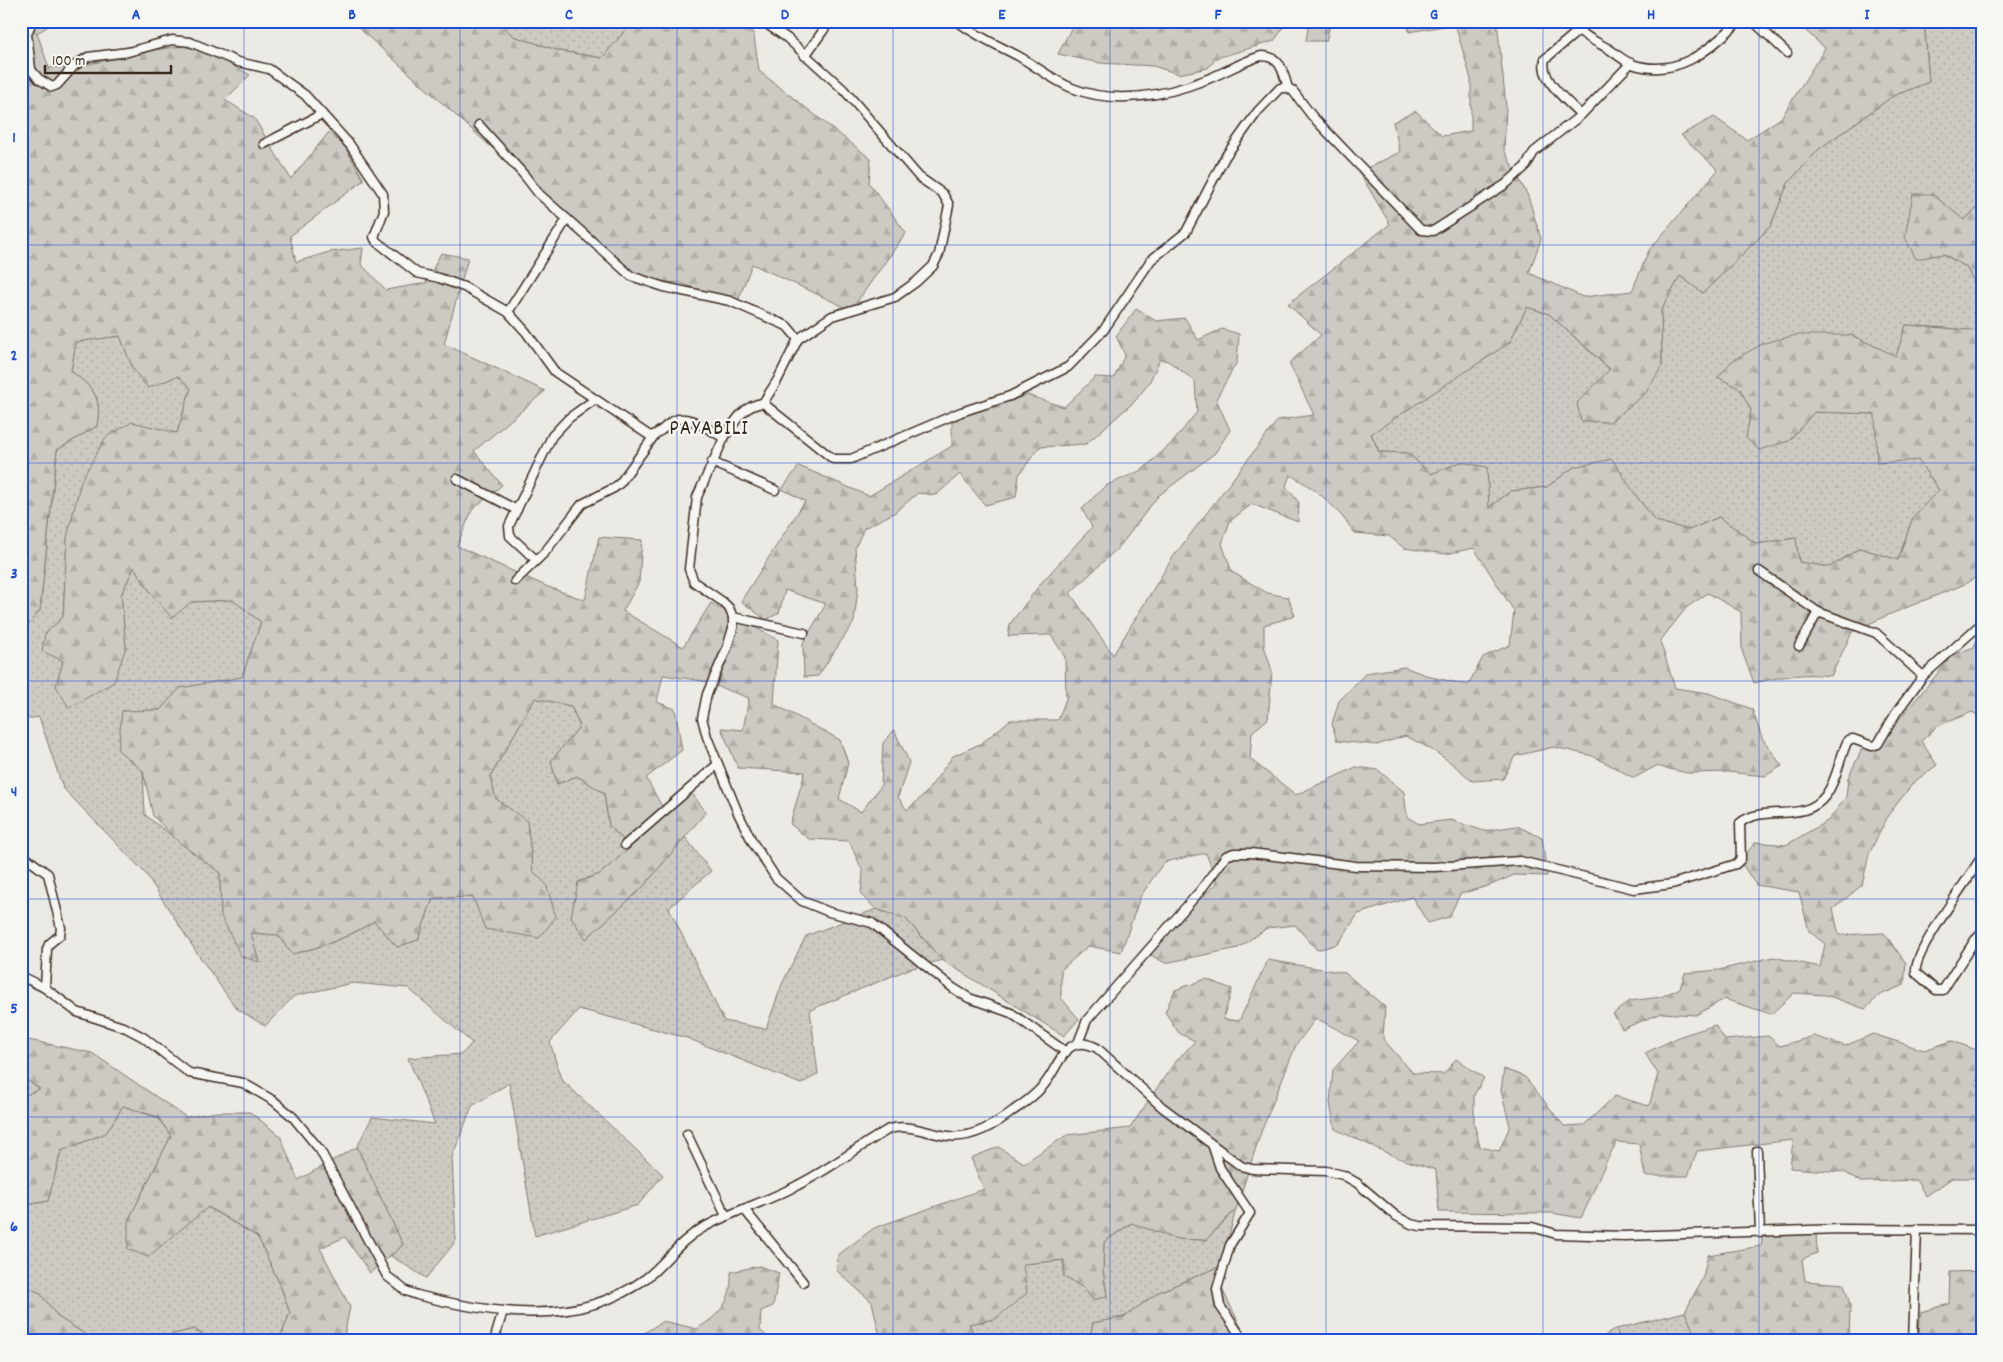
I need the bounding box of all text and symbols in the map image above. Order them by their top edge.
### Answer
text: A [132,4,141,27]
text: B [348,4,356,27]
text: C [565,4,573,27]
text: D [781,4,790,27]
text: E [998,4,1006,27]
text: F [1214,4,1222,27]
text: G [1430,4,1438,27]
text: H [1647,4,1655,27]
text: I [1865,4,1871,27]
scale bar [45,42,171,74]
text: 100 m [52,51,85,73]
text: 1 [12,127,16,150]
text: 2 [11,345,18,368]
district label: PAYABILI [669,415,749,445]
text: 3 [10,563,18,586]
text: 4 [11,781,17,804]
text: 5 [10,998,18,1021]
text: 6 [10,1216,18,1239]

